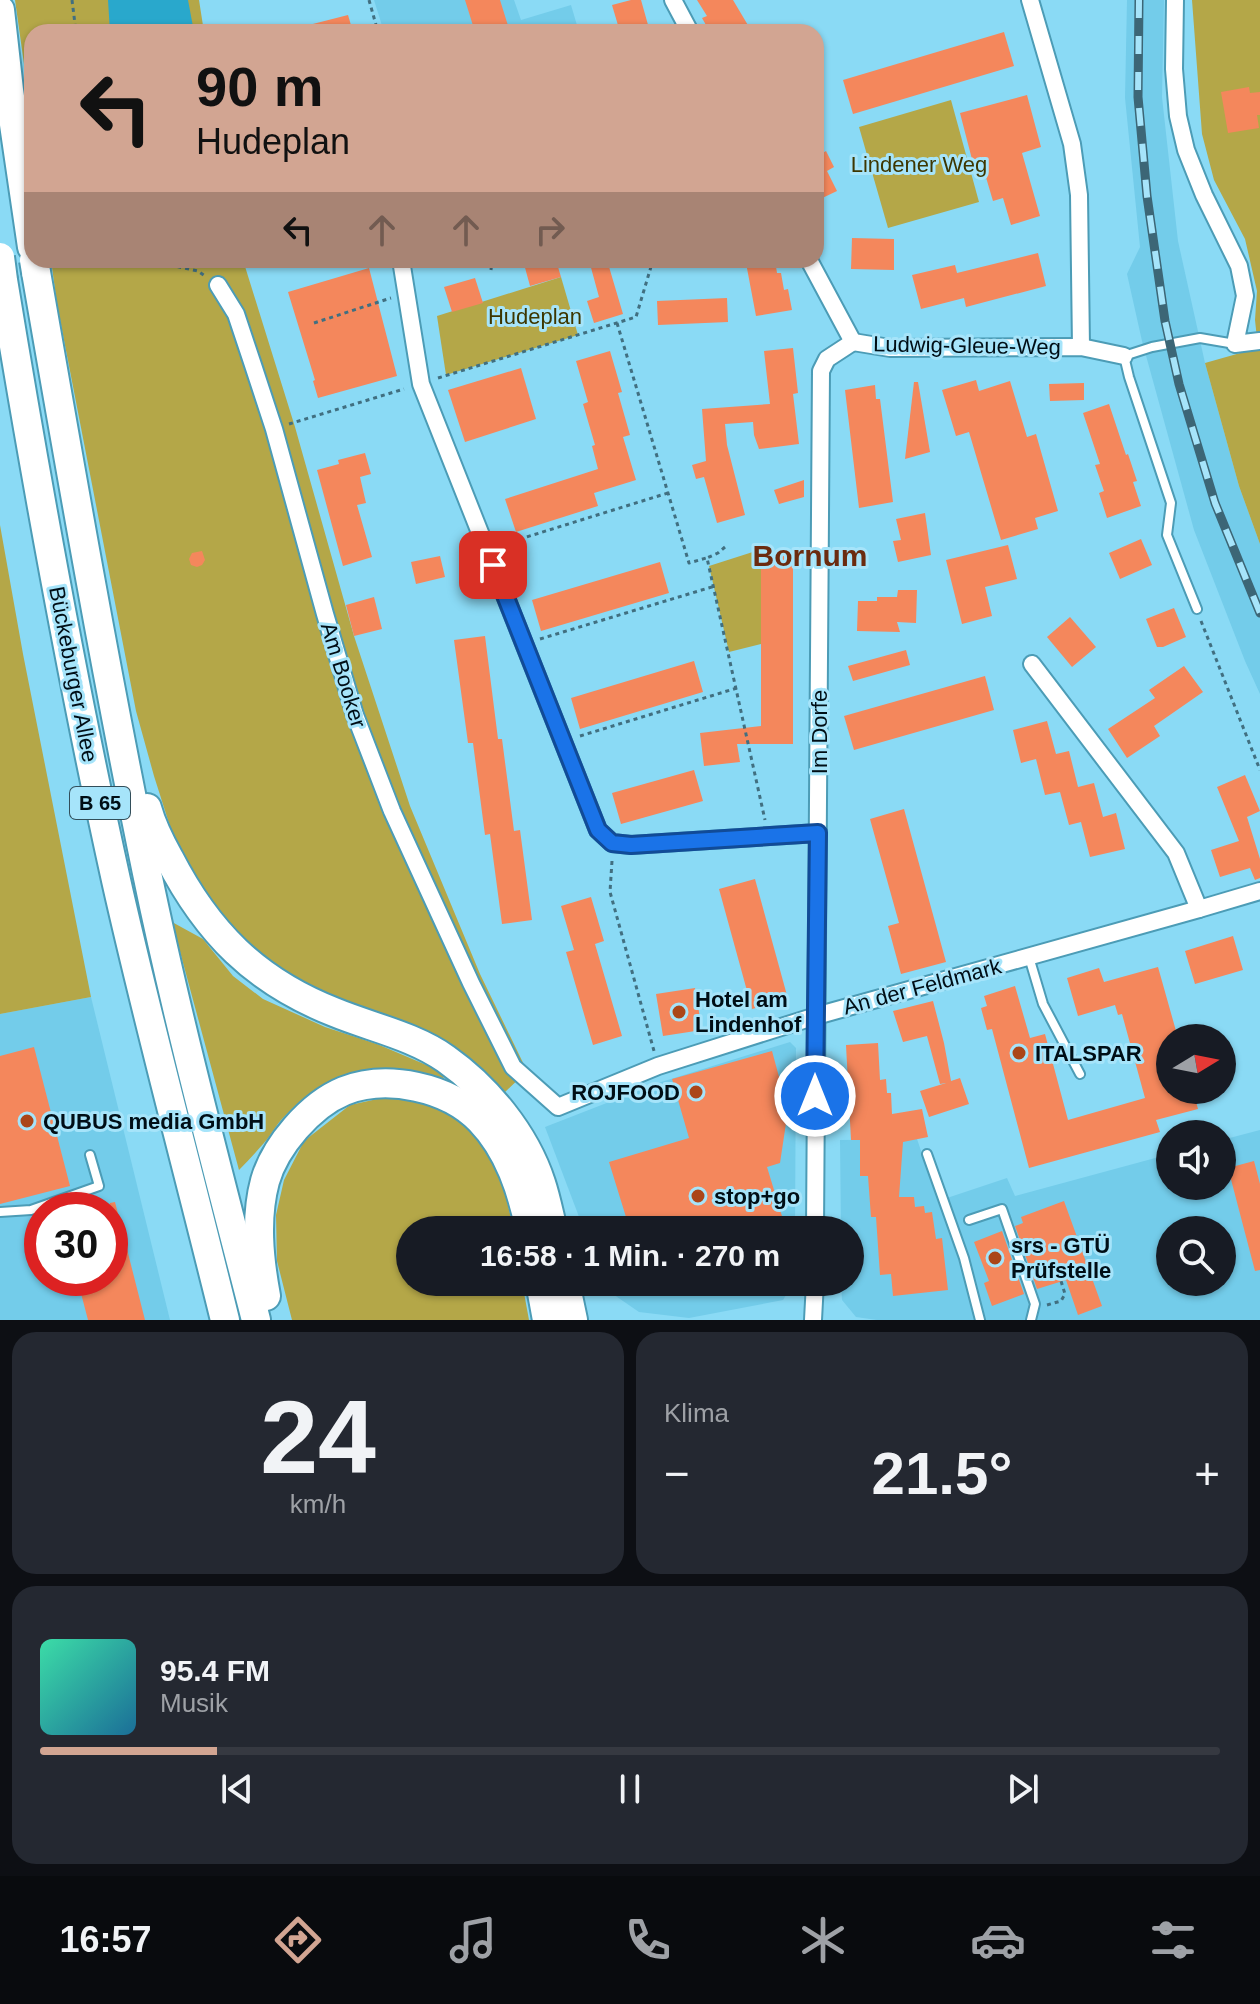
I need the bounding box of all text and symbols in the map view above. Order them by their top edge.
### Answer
text: 90 m [196,55,324,118]
icon: left [64,56,168,160]
text: Hudeplan [196,121,350,162]
park label: Lindener Weg [851,152,987,177]
icon: left [276,208,320,252]
icon: ahead [360,208,404,252]
icon: ahead [444,208,488,252]
icon: right [528,208,572,252]
park label: Hudeplan [488,304,582,329]
street label: Ludwig-Gleue-Weg [873,331,1061,360]
pin [459,531,527,599]
district label: Bornum [753,539,868,572]
icon: arrive [471,543,515,587]
street label: Bückeburger Allee [44,584,103,764]
street label: Am Booker [316,619,371,731]
street label: Im Dorfe [807,690,832,774]
road number: B 65 [70,787,130,819]
street label: An der Feldmark [840,953,1005,1020]
place label: Hotel am Lindenhof [695,987,802,1037]
marker: Hotel am Lindenhof [670,1003,688,1021]
north arrow [1156,1024,1236,1104]
map controls [1156,1024,1236,1296]
place label: ITALSPAR [1035,1041,1142,1066]
marker: ITALSPAR [1010,1044,1028,1062]
position arrow [773,1054,857,1138]
place label: ROJFOOD [571,1080,680,1105]
marker: ROJFOOD [687,1083,705,1101]
place label: QUBUS media GmbH [43,1109,264,1134]
marker: QUBUS media GmbH [18,1112,36,1130]
button: sound [1156,1120,1236,1200]
place label: stop+go [714,1184,800,1209]
marker: stop+go [689,1187,707,1205]
speed limit sign: 30 [24,1192,128,1296]
button: search [1156,1216,1236,1296]
place label: srs - GTÜ Prüfstelle [1011,1233,1111,1283]
text: 16:58 · 1 Min. · 270 m [480,1239,780,1272]
marker: srs - GTÜ Prüfstelle [986,1249,1004,1267]
text: 24 [260,1379,376,1495]
text: Klima [664,1398,729,1428]
text: 21.5° [872,1440,1012,1507]
text: − [664,1449,690,1498]
text: + [1194,1449,1220,1498]
text: km/h [290,1489,346,1519]
text: 95.4 FM [160,1654,270,1687]
text: Musik [160,1688,228,1718]
icon: previous [215,1767,259,1811]
icon: pause [608,1767,652,1811]
icon: next [1001,1767,1045,1811]
icon: directions [270,1912,326,1968]
icon: music [445,1912,501,1968]
icon: phone [620,1912,676,1968]
icon: climate [795,1912,851,1968]
icon: car [970,1912,1026,1968]
icon: filters [1145,1912,1201,1968]
text: 16:57 [59,1919,152,1960]

